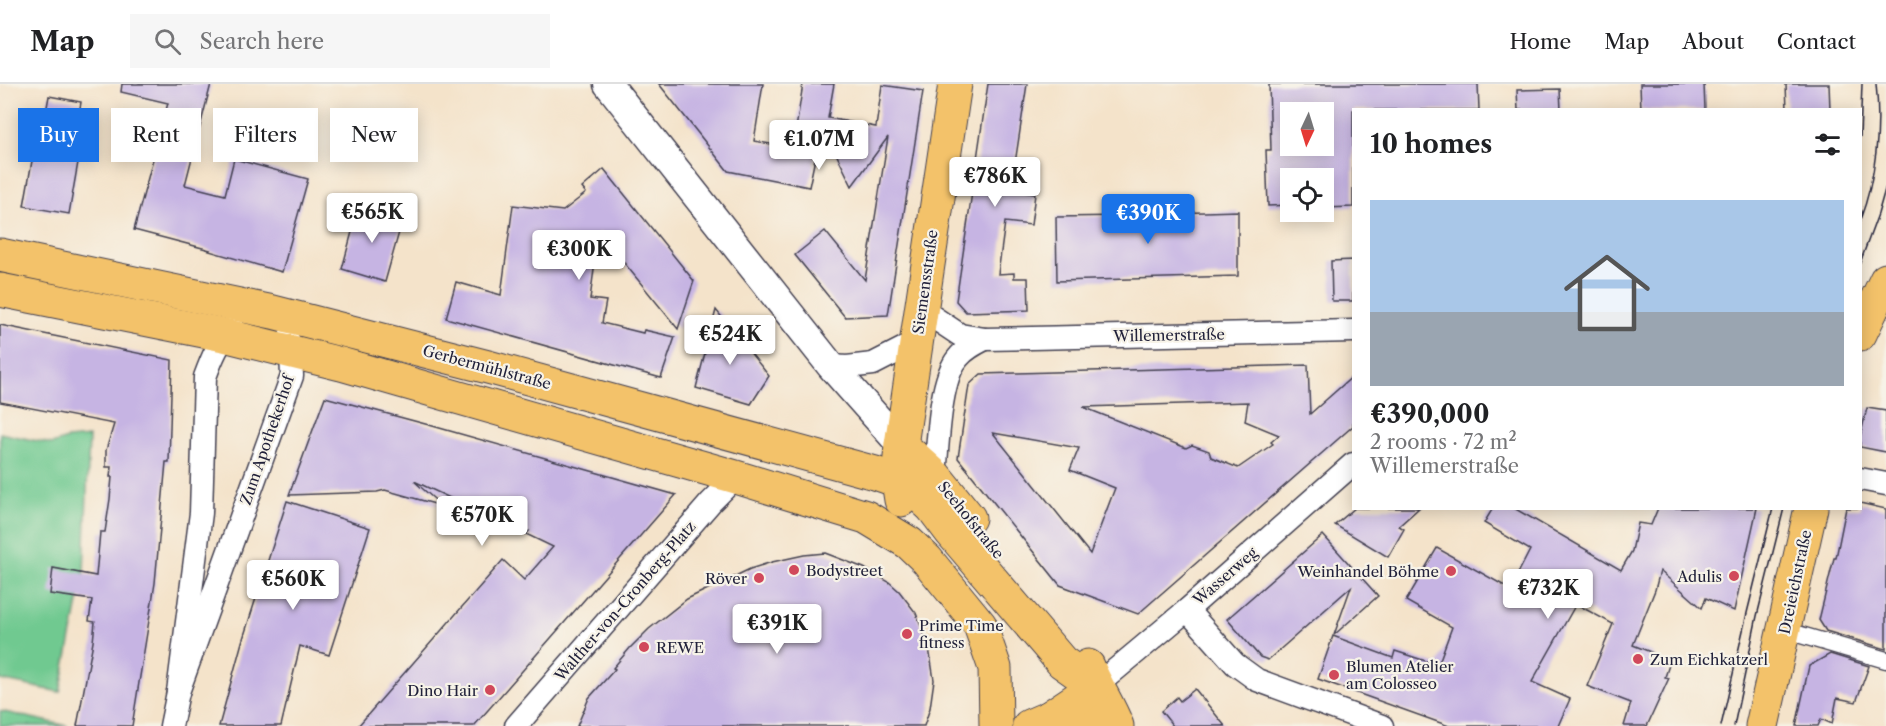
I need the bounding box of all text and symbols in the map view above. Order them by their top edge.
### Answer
search box [130,14,550,68]
text: Map [30,24,94,58]
icon: search [151,25,184,58]
text: Search here [199,28,324,55]
text: Home [1510,29,1571,54]
text: Map [1604,29,1649,54]
text: About [1682,29,1744,54]
text: Contact [1777,29,1856,54]
north arrow [1280,102,1334,156]
map controls [1280,102,1334,222]
chip: Buy [18,108,99,162]
chip: Rent [111,108,201,162]
chip: Filters [213,108,318,162]
chip: New [330,108,418,162]
pin: €1.07M [770,120,868,171]
text: €1.07M [783,127,855,151]
text: 10 homes [1370,128,1492,160]
icon: filters [1811,128,1844,161]
pin: €786K [953,157,1037,208]
text: €786K [963,164,1027,188]
button: locate [1280,168,1334,222]
pin: €565K [330,193,414,244]
pin: €390K [1106,194,1190,245]
text: €565K [341,200,403,224]
text: €390K [1116,201,1180,225]
street label: Siemensstraße [908,229,942,335]
pin: €300K [537,230,621,281]
text: €300K [546,237,612,261]
icon: home [1553,239,1661,347]
pin: €524K [688,315,772,366]
text: €524K [698,322,762,346]
street label: Willemerstraße [1112,325,1225,345]
street label: Gerbermühlstraße [421,341,553,393]
street label: Zum Apothekerhof [236,371,299,507]
text: €390,000 [1370,398,1490,430]
text: 2 rooms · 72 m² [1370,430,1517,454]
text: Willemerstraße [1370,454,1519,478]
street label: Seehofstraße [934,477,1008,563]
pin: €570K [440,496,524,547]
text: €570K [451,503,513,527]
street label: Walther-von-Cronberg-Platz [550,517,700,686]
street label: Dreieichstraße [1775,528,1815,636]
street label: Wasserweg [1188,543,1261,610]
pin: €560K [251,560,335,611]
place label: Bodystreet [806,561,883,580]
place label: Weinhandel Böhme [1296,562,1439,581]
marker: Bodystreet [787,563,801,577]
marker: Weinhandel Böhme [1444,564,1458,578]
text: €560K [261,567,325,591]
place label: Adulis [1676,567,1722,586]
place label: Röver [705,569,748,588]
pin: €732K [1506,569,1590,620]
marker: Adulis [1727,569,1741,583]
marker: Röver [752,571,766,585]
text: €732K [1517,576,1579,600]
pin: €391K [735,604,819,655]
text: €391K [747,611,807,635]
place label: Prime Time fitness [919,616,1004,652]
marker: Prime Time fitness [900,627,914,641]
place label: REWE [656,638,704,657]
marker: REWE [637,640,651,654]
place label: Zum Eichkatzerl [1650,650,1768,669]
marker: Zum Eichkatzerl [1631,652,1645,666]
place label: Blumen Atelier am Colosseo [1346,657,1454,693]
marker: Blumen Atelier am Colosseo [1327,668,1341,682]
place label: Dino Hair [407,681,479,700]
marker: Dino Hair [483,683,497,697]

